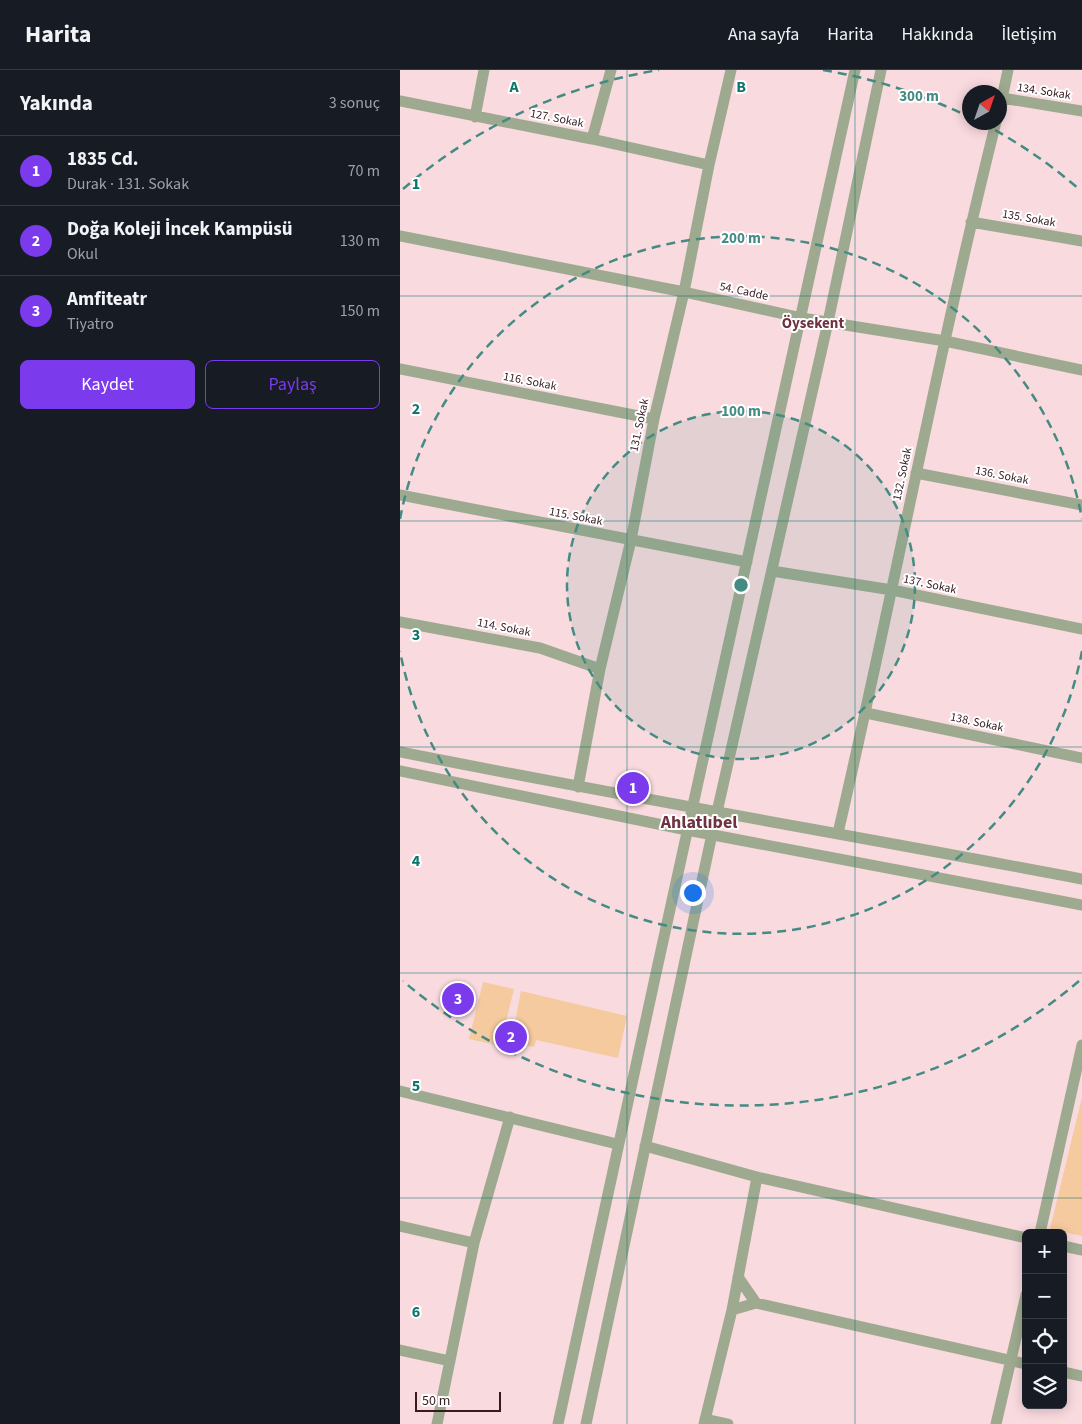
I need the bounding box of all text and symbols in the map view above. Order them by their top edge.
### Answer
text: Harita [25,17,91,52]
text: Ana sayfa [728,22,799,47]
text: Harita [827,22,874,47]
text: Hakkında [902,22,974,47]
text: İletişim [1002,22,1057,47]
text: A [508,76,519,98]
text: B [736,76,746,98]
street label: 134. Sokak [1016,79,1072,104]
north arrow [962,85,1007,130]
text: 300 m [899,86,939,107]
text: Yakında [20,88,93,118]
text: 3 sonuç [329,92,380,114]
street label: 127. Sokak [529,105,585,132]
text: 1835 Cd. [67,146,139,173]
text: 1 [32,160,40,182]
text: 70 m [348,160,380,182]
text: Durak · 131. Sokak [67,173,189,195]
text: 1 [412,173,420,195]
street label: 135. Sokak [1001,205,1057,232]
text: Doğa Koleji İncek Kampüsü [67,216,293,243]
text: 200 m [721,228,761,249]
text: 2 [32,230,40,252]
text: 130 m [340,230,380,252]
text: Okul [67,243,98,265]
street label: 54. Cadde [718,278,770,305]
text: Amfiteatr [67,286,147,313]
text: 3 [32,300,40,322]
text: 150 m [340,300,380,322]
text: Tiyatro [67,313,114,335]
district label: Öysekent [782,313,844,334]
button: Kaydet [20,360,195,409]
button: Paylaş [205,360,380,409]
street label: 116. Sokak [502,368,558,395]
street label: 131. Sokak [626,397,653,453]
text: 2 [412,398,420,420]
text: 100 m [721,401,761,422]
street label: 132. Sokak [889,446,916,502]
street label: 136. Sokak [974,462,1030,489]
street label: 115. Sokak [548,503,604,530]
street label: 137. Sokak [902,571,958,598]
centre of rings [732,576,750,594]
street label: 114. Sokak [476,614,532,641]
text: 3 [412,624,420,646]
street label: 138. Sokak [949,709,1005,736]
pin: 1 [617,769,649,807]
district label: Ahlatlıbel [660,810,737,835]
text: 4 [412,850,421,872]
your location [680,880,706,906]
pin: 3 [442,980,474,1018]
pin: 2 [495,1018,527,1056]
text: 5 [412,1075,420,1097]
map controls [1022,1229,1067,1409]
button: + [1022,1229,1067,1274]
button: − [1022,1274,1067,1319]
text: 6 [412,1301,420,1323]
button: locate [1022,1319,1067,1364]
button: layers [1022,1364,1067,1409]
scale bar [415,1389,501,1412]
text: 50 m [422,1391,450,1411]

